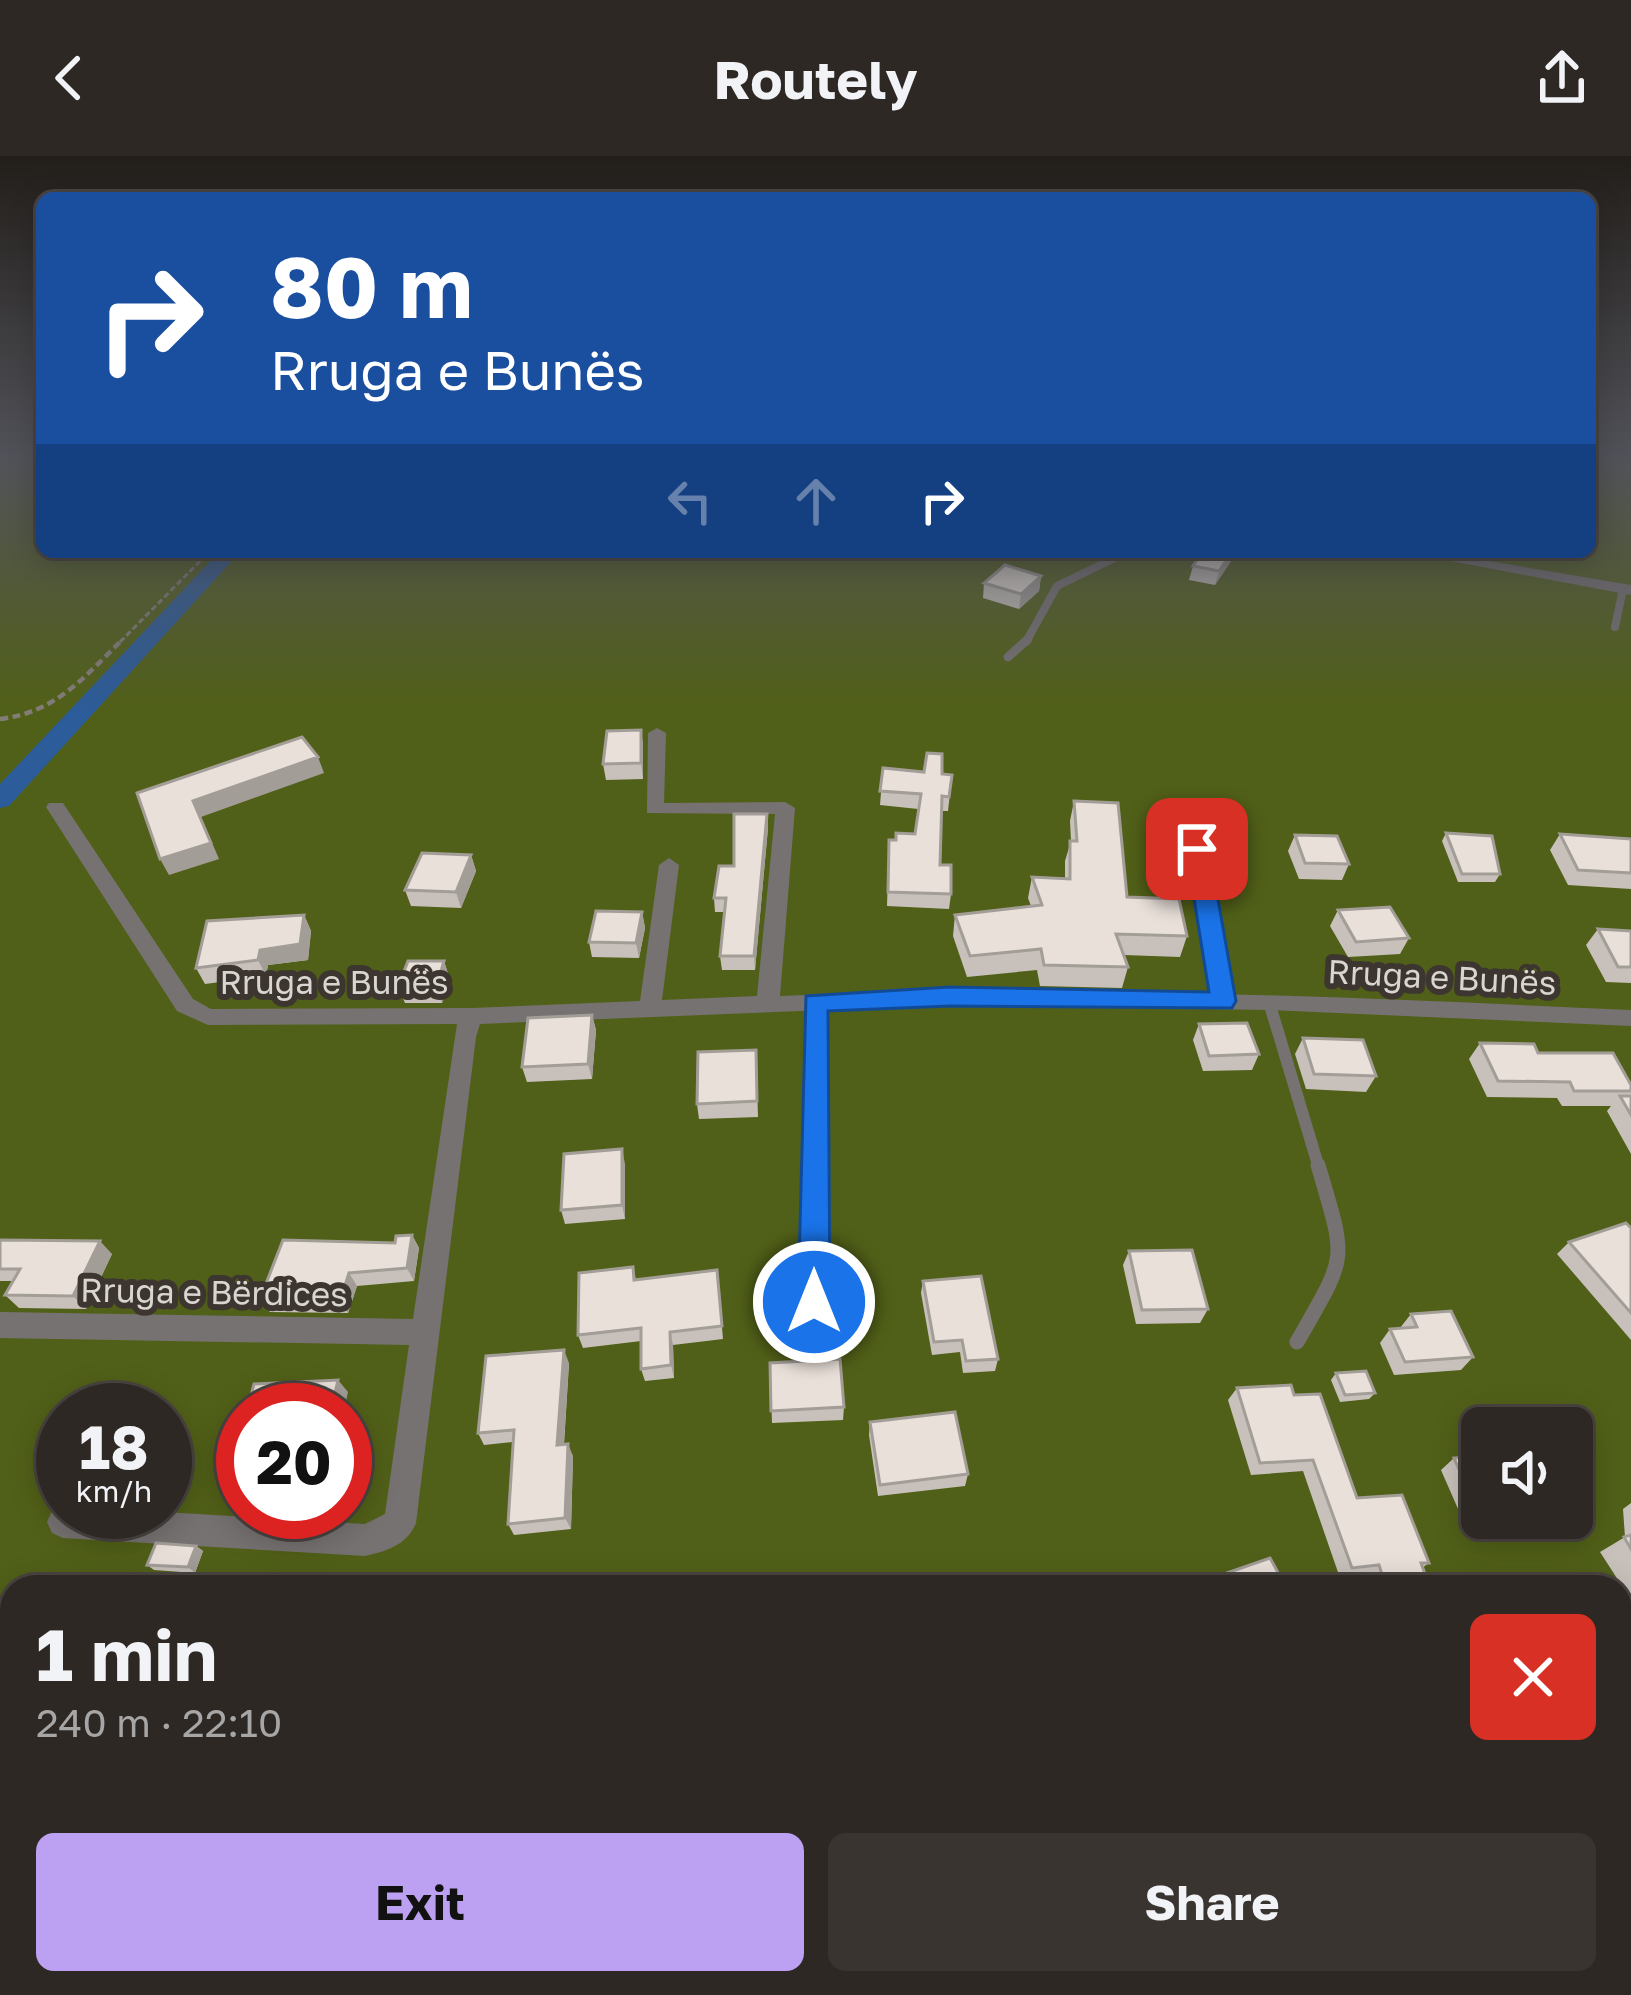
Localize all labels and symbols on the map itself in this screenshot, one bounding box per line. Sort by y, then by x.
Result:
pin [1146,798,1248,900]
street label: Rruga e Bunës [1327,951,1557,1002]
street label: Rruga e Bunës [220,962,448,1001]
position arrow [751,1239,877,1365]
street label: Rruga e Bërdices [80,1270,348,1313]
speed limit sign: 20 [216,1383,372,1539]

